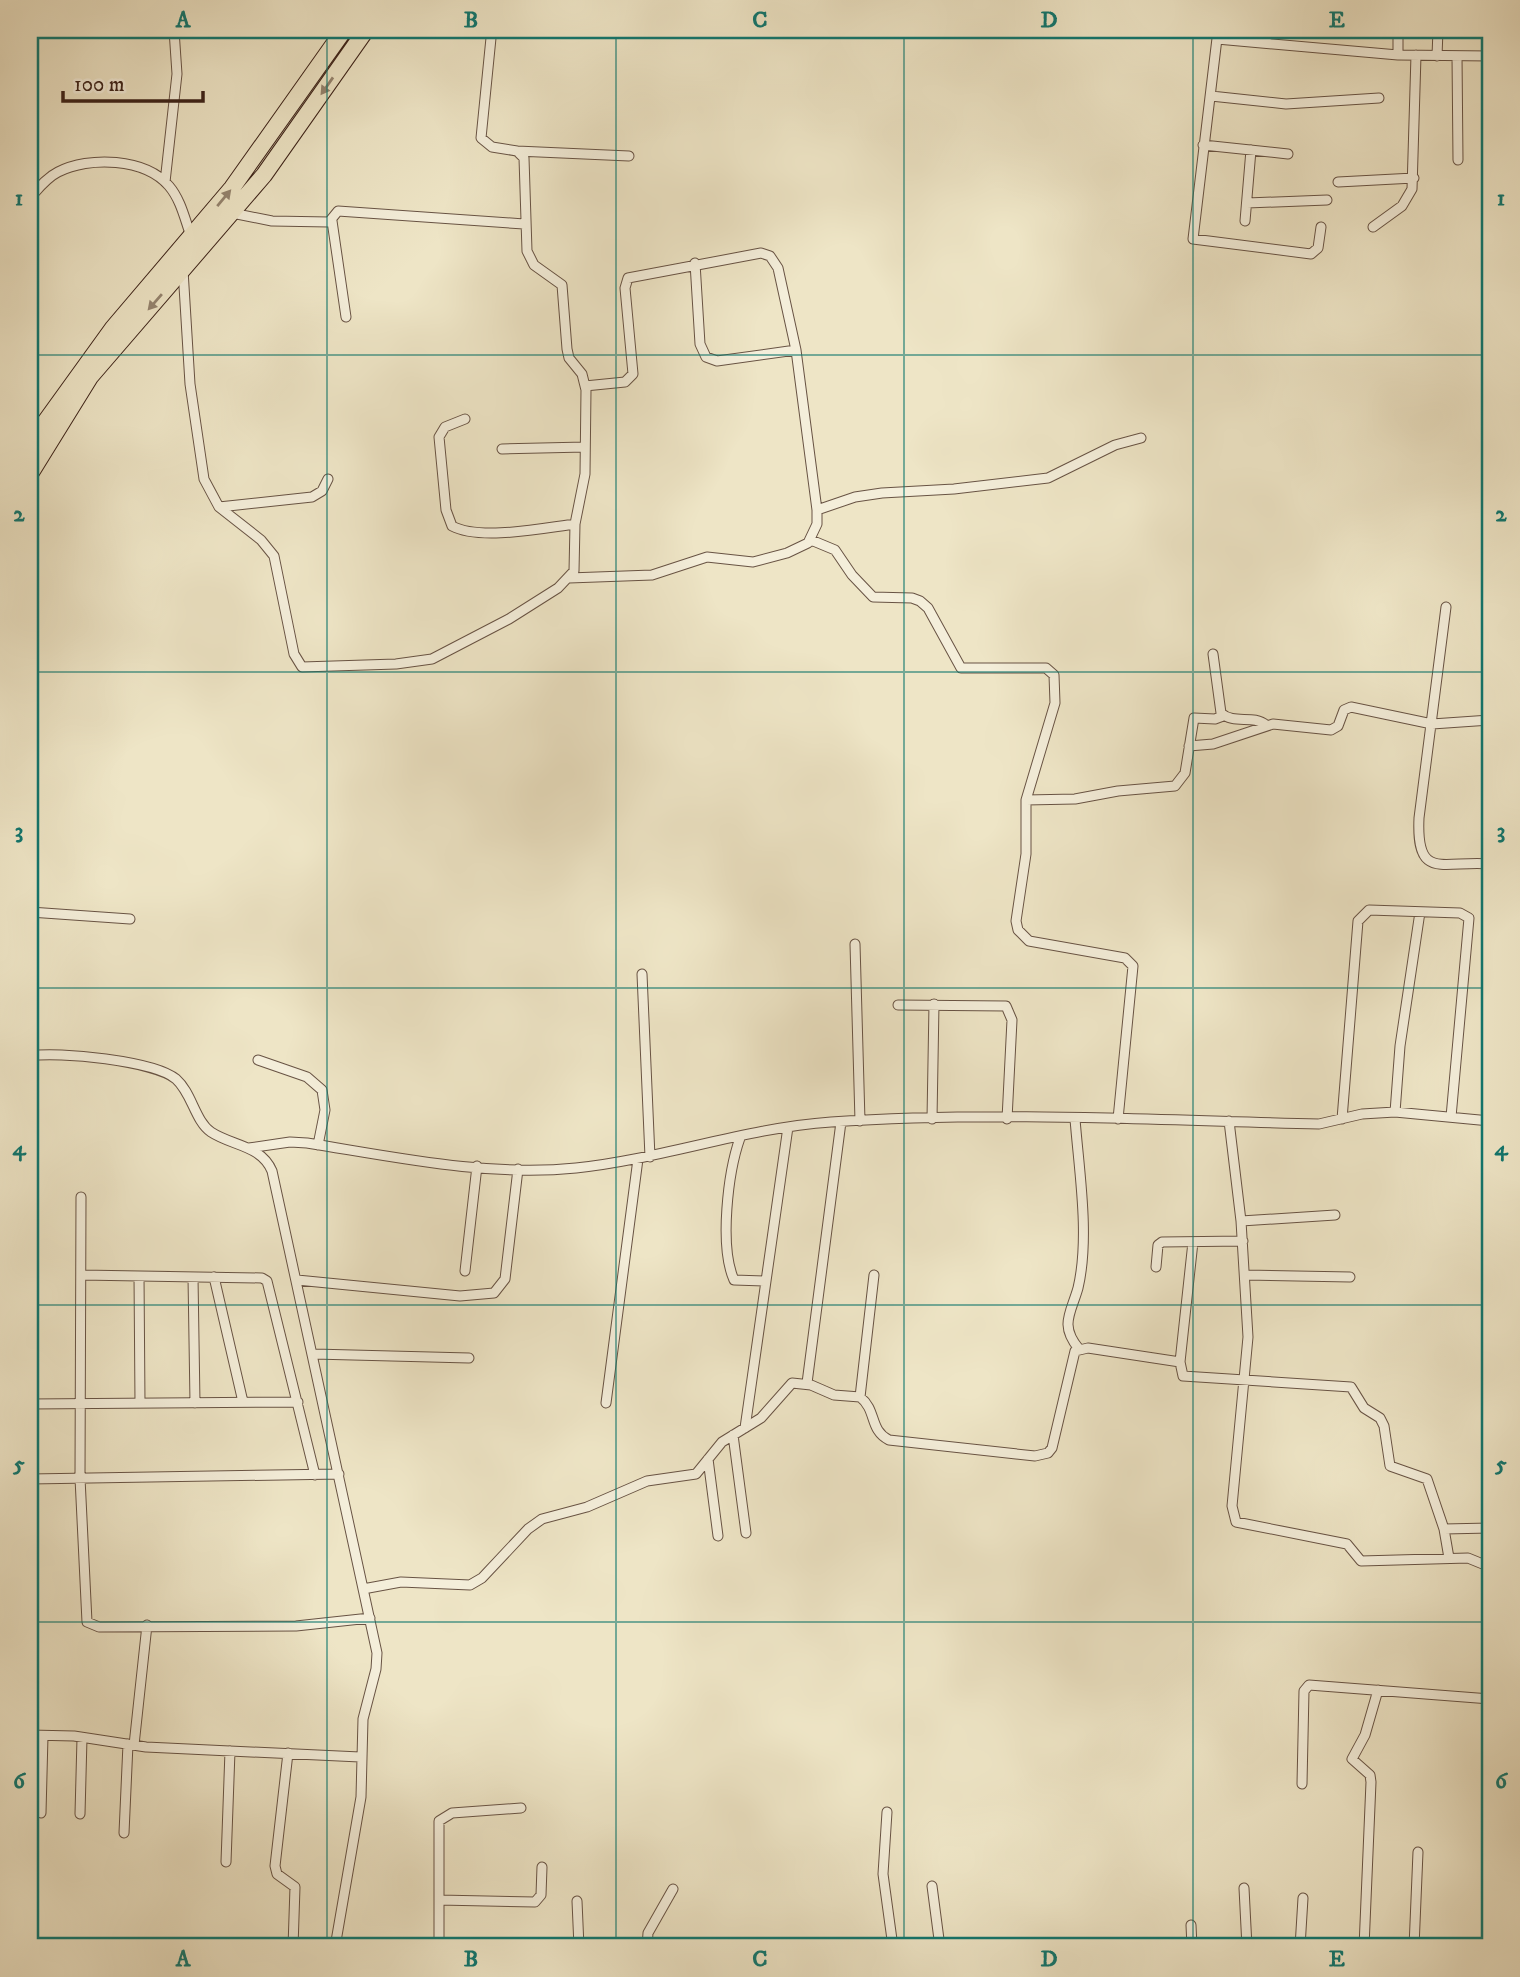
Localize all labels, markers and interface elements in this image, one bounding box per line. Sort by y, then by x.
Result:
text: A [175,6,192,35]
text: B [464,6,478,35]
text: C [752,6,768,35]
text: D [1040,6,1058,35]
text: E [1329,6,1345,35]
scale bar [63,60,203,104]
text: 100 m [74,72,125,98]
one-way arrow [321,76,334,95]
text: 1 [15,184,23,213]
text: 1 [1497,184,1505,213]
one-way arrow [216,189,231,206]
one-way arrow [147,293,163,311]
text: 2 [13,500,25,529]
text: 2 [1495,500,1507,529]
text: 3 [15,817,23,846]
text: 3 [1497,817,1505,846]
text: 4 [12,1134,27,1163]
text: 4 [1494,1134,1509,1163]
text: 5 [12,1450,25,1479]
text: 5 [1494,1450,1507,1479]
text: 6 [13,1767,27,1796]
text: 6 [1495,1767,1509,1796]
text: A [175,1945,192,1974]
text: B [464,1945,478,1974]
text: C [752,1945,768,1974]
text: D [1040,1945,1058,1974]
text: E [1329,1945,1345,1974]

